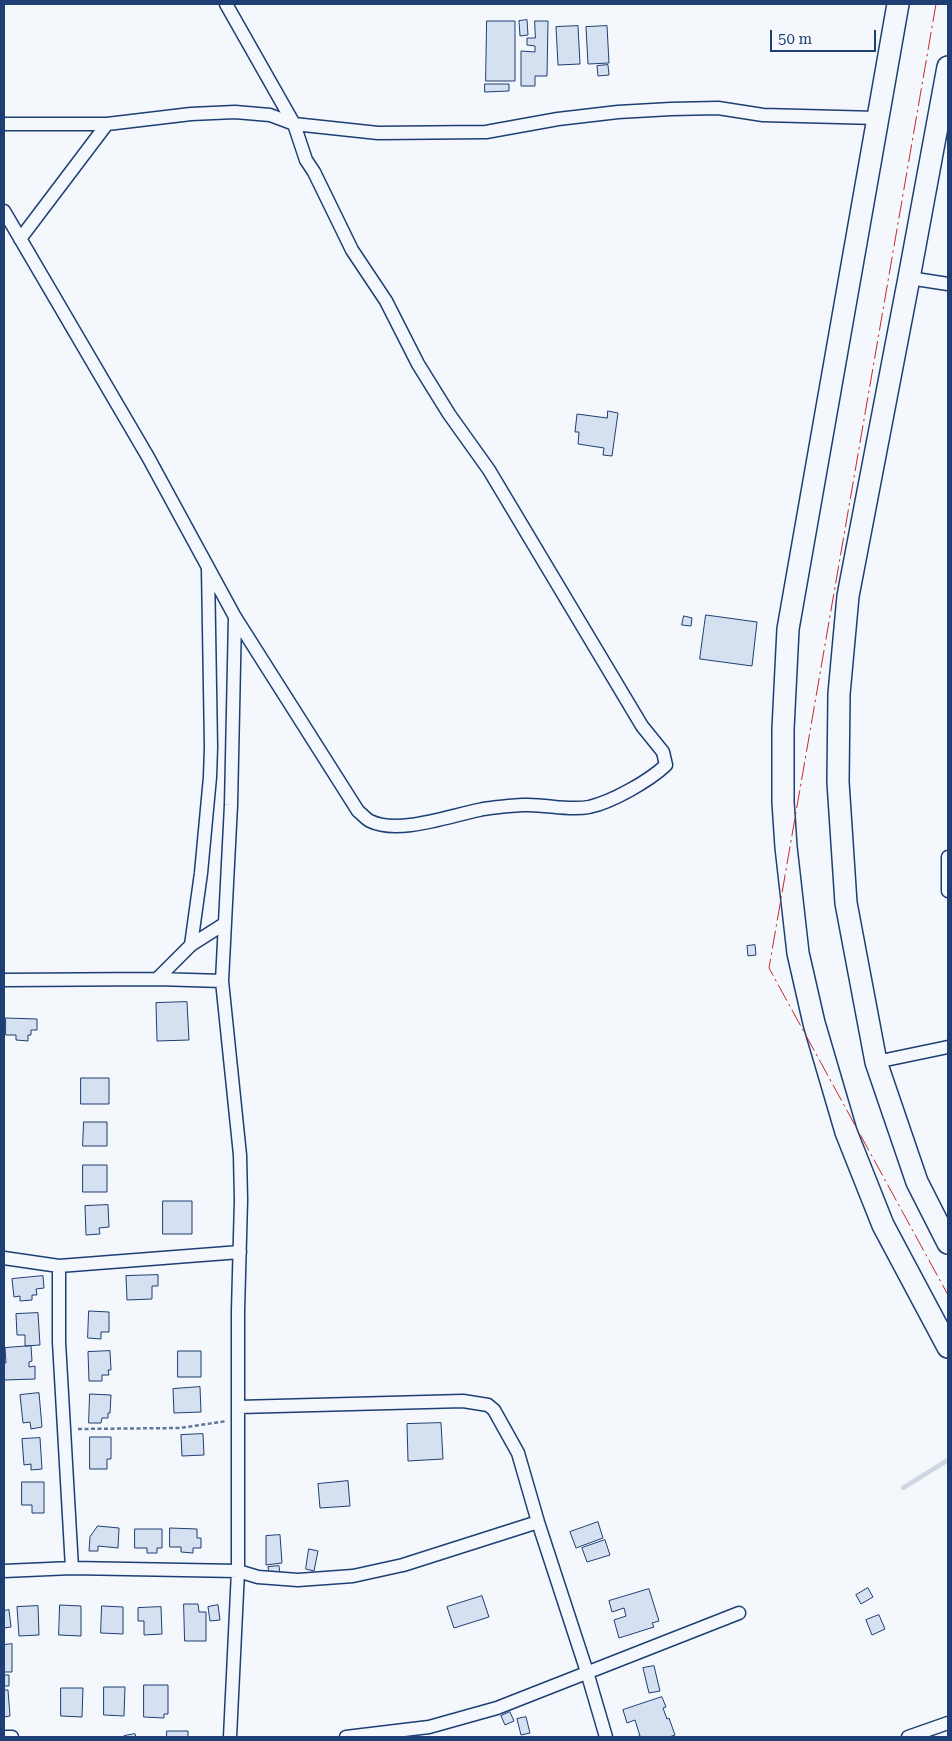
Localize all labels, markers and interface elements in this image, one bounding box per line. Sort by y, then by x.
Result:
scale bar [772,20,878,52]
text: 50 m [778,30,812,48]

